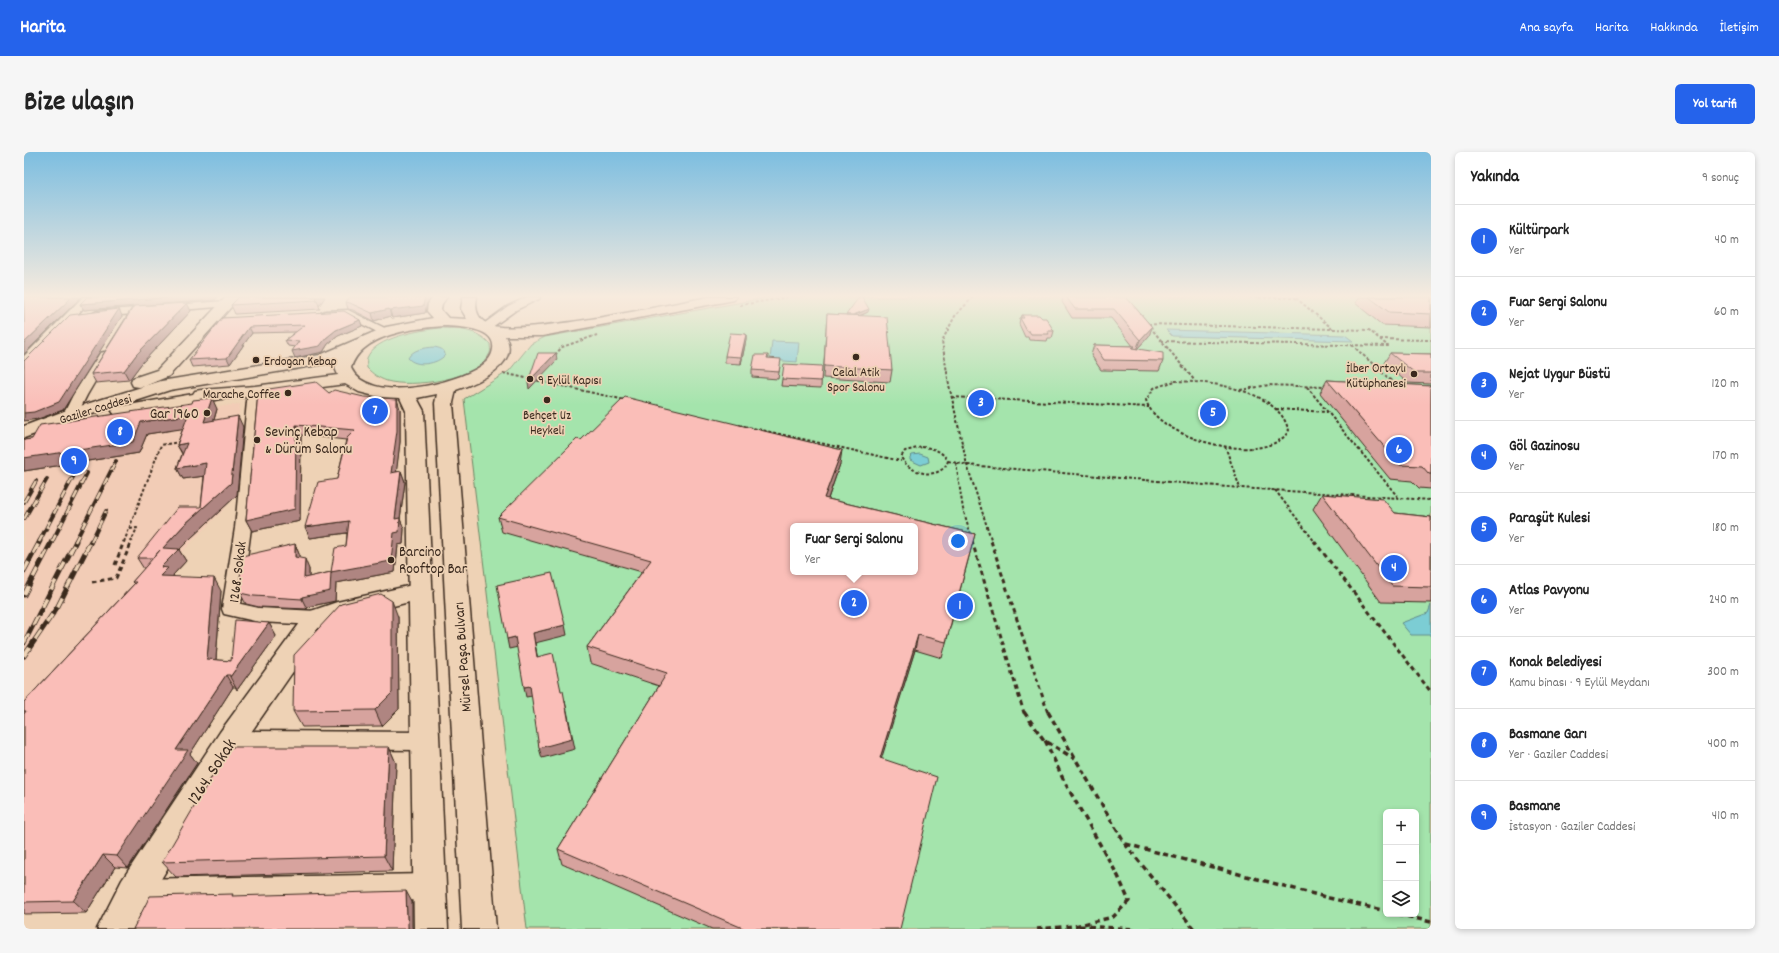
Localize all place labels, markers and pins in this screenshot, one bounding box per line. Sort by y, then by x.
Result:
marker: Celal Atik Spor Salonu [851,352,861,362]
place label: Erdogan Kebap [264,353,337,372]
marker: Erdogan Kebap [251,355,261,365]
place label: İlber Ortaylı Kütüphanesi [1346,360,1407,394]
place label: Celal Atik Spor Salonu [827,364,885,398]
marker: İlber Ortaylı Kütüphanesi [1409,369,1419,379]
place label: 9 Eylül Kapısı [538,372,601,391]
marker: 9 Eylül Kapısı [525,374,535,384]
place label: Marache Coffee [203,386,280,405]
marker: Marache Coffee [283,388,293,398]
pin: 3 [968,388,994,418]
marker: Behçet Uz Heykeli [542,395,552,405]
pin: 7 [362,396,388,426]
pin: 5 [1200,398,1226,428]
place label: Gar 1960 [150,404,199,426]
place label: Behçet Uz Heykeli [523,407,571,441]
marker: Gar 1960 [202,408,212,418]
pin: 8 [107,417,133,447]
place label: Sevinç Kebap & Dürüm Salonu [265,422,352,461]
marker: Sevinç Kebap & Dürüm Salonu [252,435,262,445]
pin: 6 [1386,435,1412,465]
pin: 9 [61,446,87,476]
place label: Barcino Rooftop Bar [399,542,468,581]
pin: 4 [1381,553,1407,583]
marker: Barcino Rooftop Bar [386,555,396,565]
pin: 2 [841,588,867,618]
pin: 1 [947,591,973,621]

